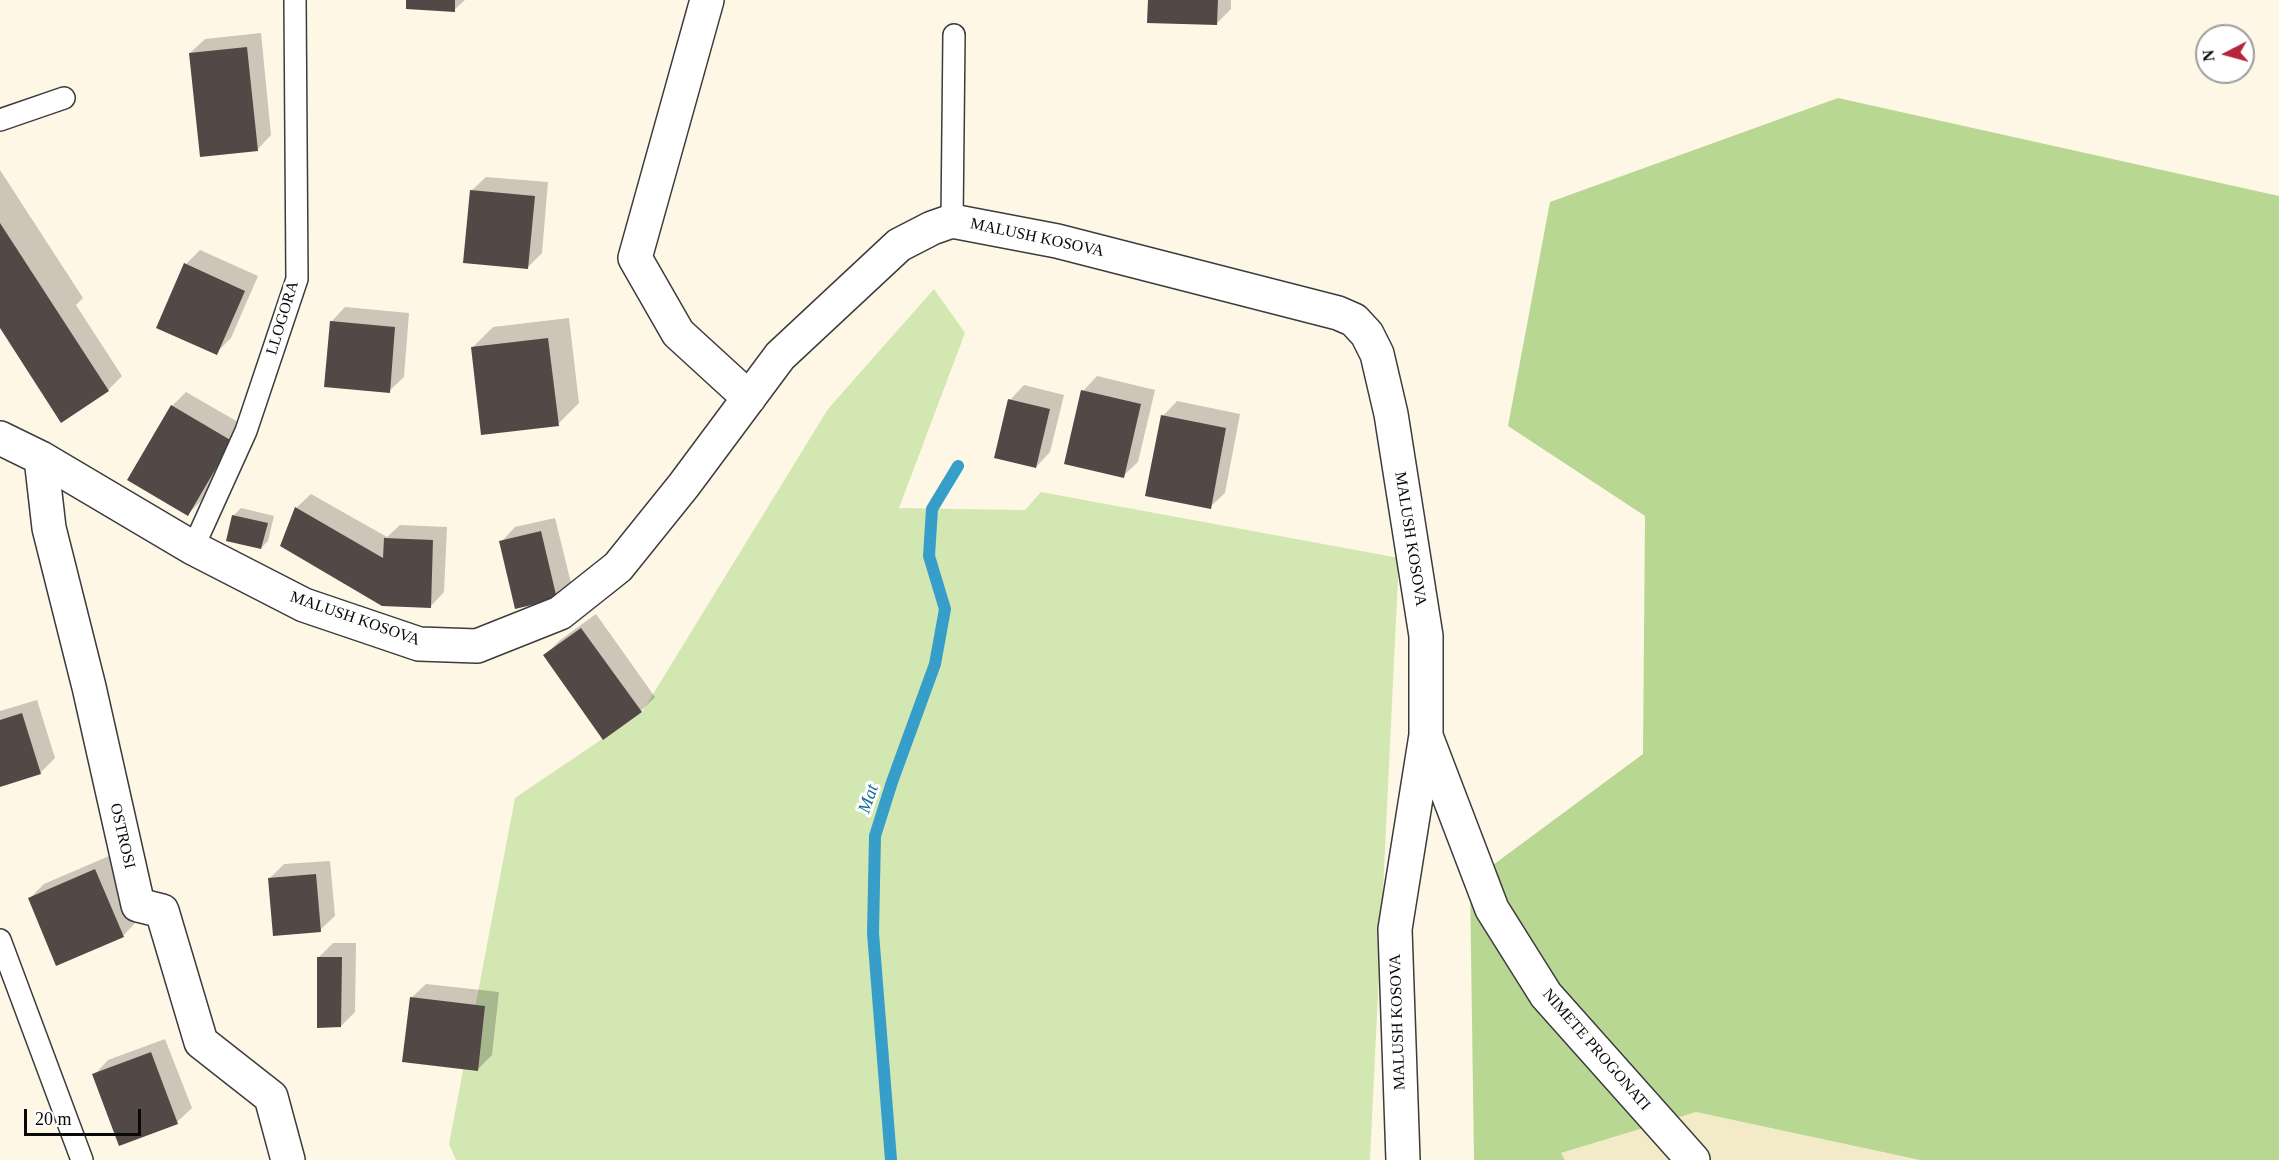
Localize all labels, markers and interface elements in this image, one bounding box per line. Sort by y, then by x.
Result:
north arrow [2195,24,2255,84]
text: N [2200,49,2218,62]
street label: MALUSH KOSOVA [968,214,1106,262]
street label: LLOGORA [263,279,303,357]
street label: MALUSH KOSOVA [1390,470,1430,608]
street label: MALUSH KOSOVA [287,588,423,650]
water label: Mat [854,782,884,816]
street label: OSTROSI [105,801,139,871]
street label: MALUSH KOSOVA [1386,954,1410,1090]
street label: NIMETE PROGONATI [1538,985,1654,1115]
scale bar [27,1097,144,1135]
text: 20 m [35,1109,72,1129]

